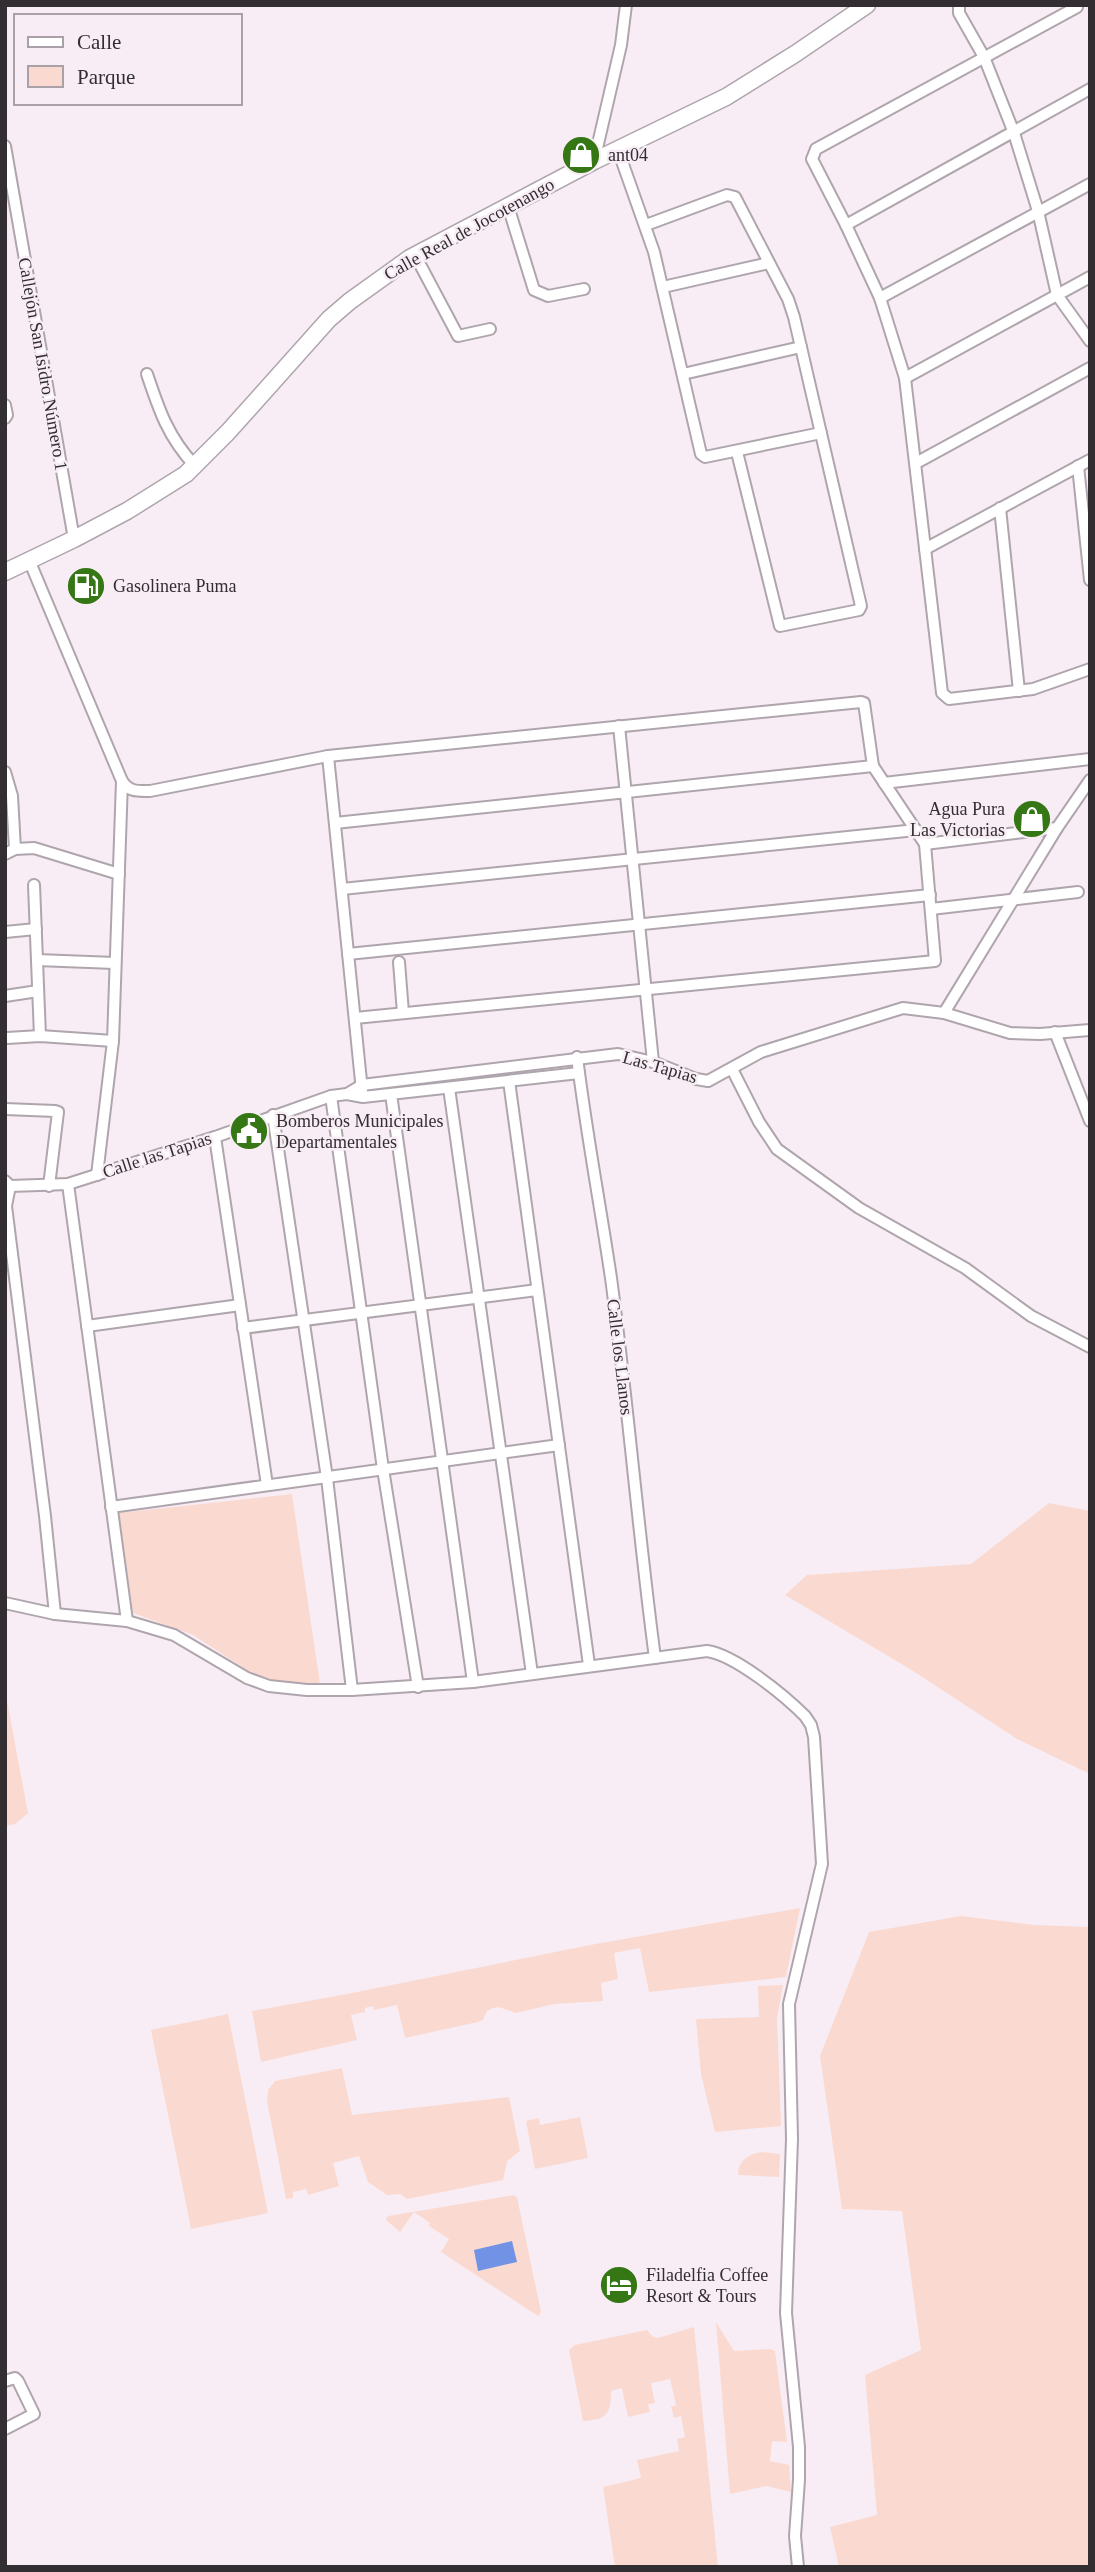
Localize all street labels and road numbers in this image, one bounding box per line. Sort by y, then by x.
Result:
street label: Calle Real de Jocotenango [380,174,558,284]
street label: Callejón San Isidro Número 1 [14,256,72,472]
street label: Las Tapias [620,1047,700,1087]
street label: Calle las Tapias [100,1128,214,1182]
street label: Calle los Llanos [603,1298,637,1416]

